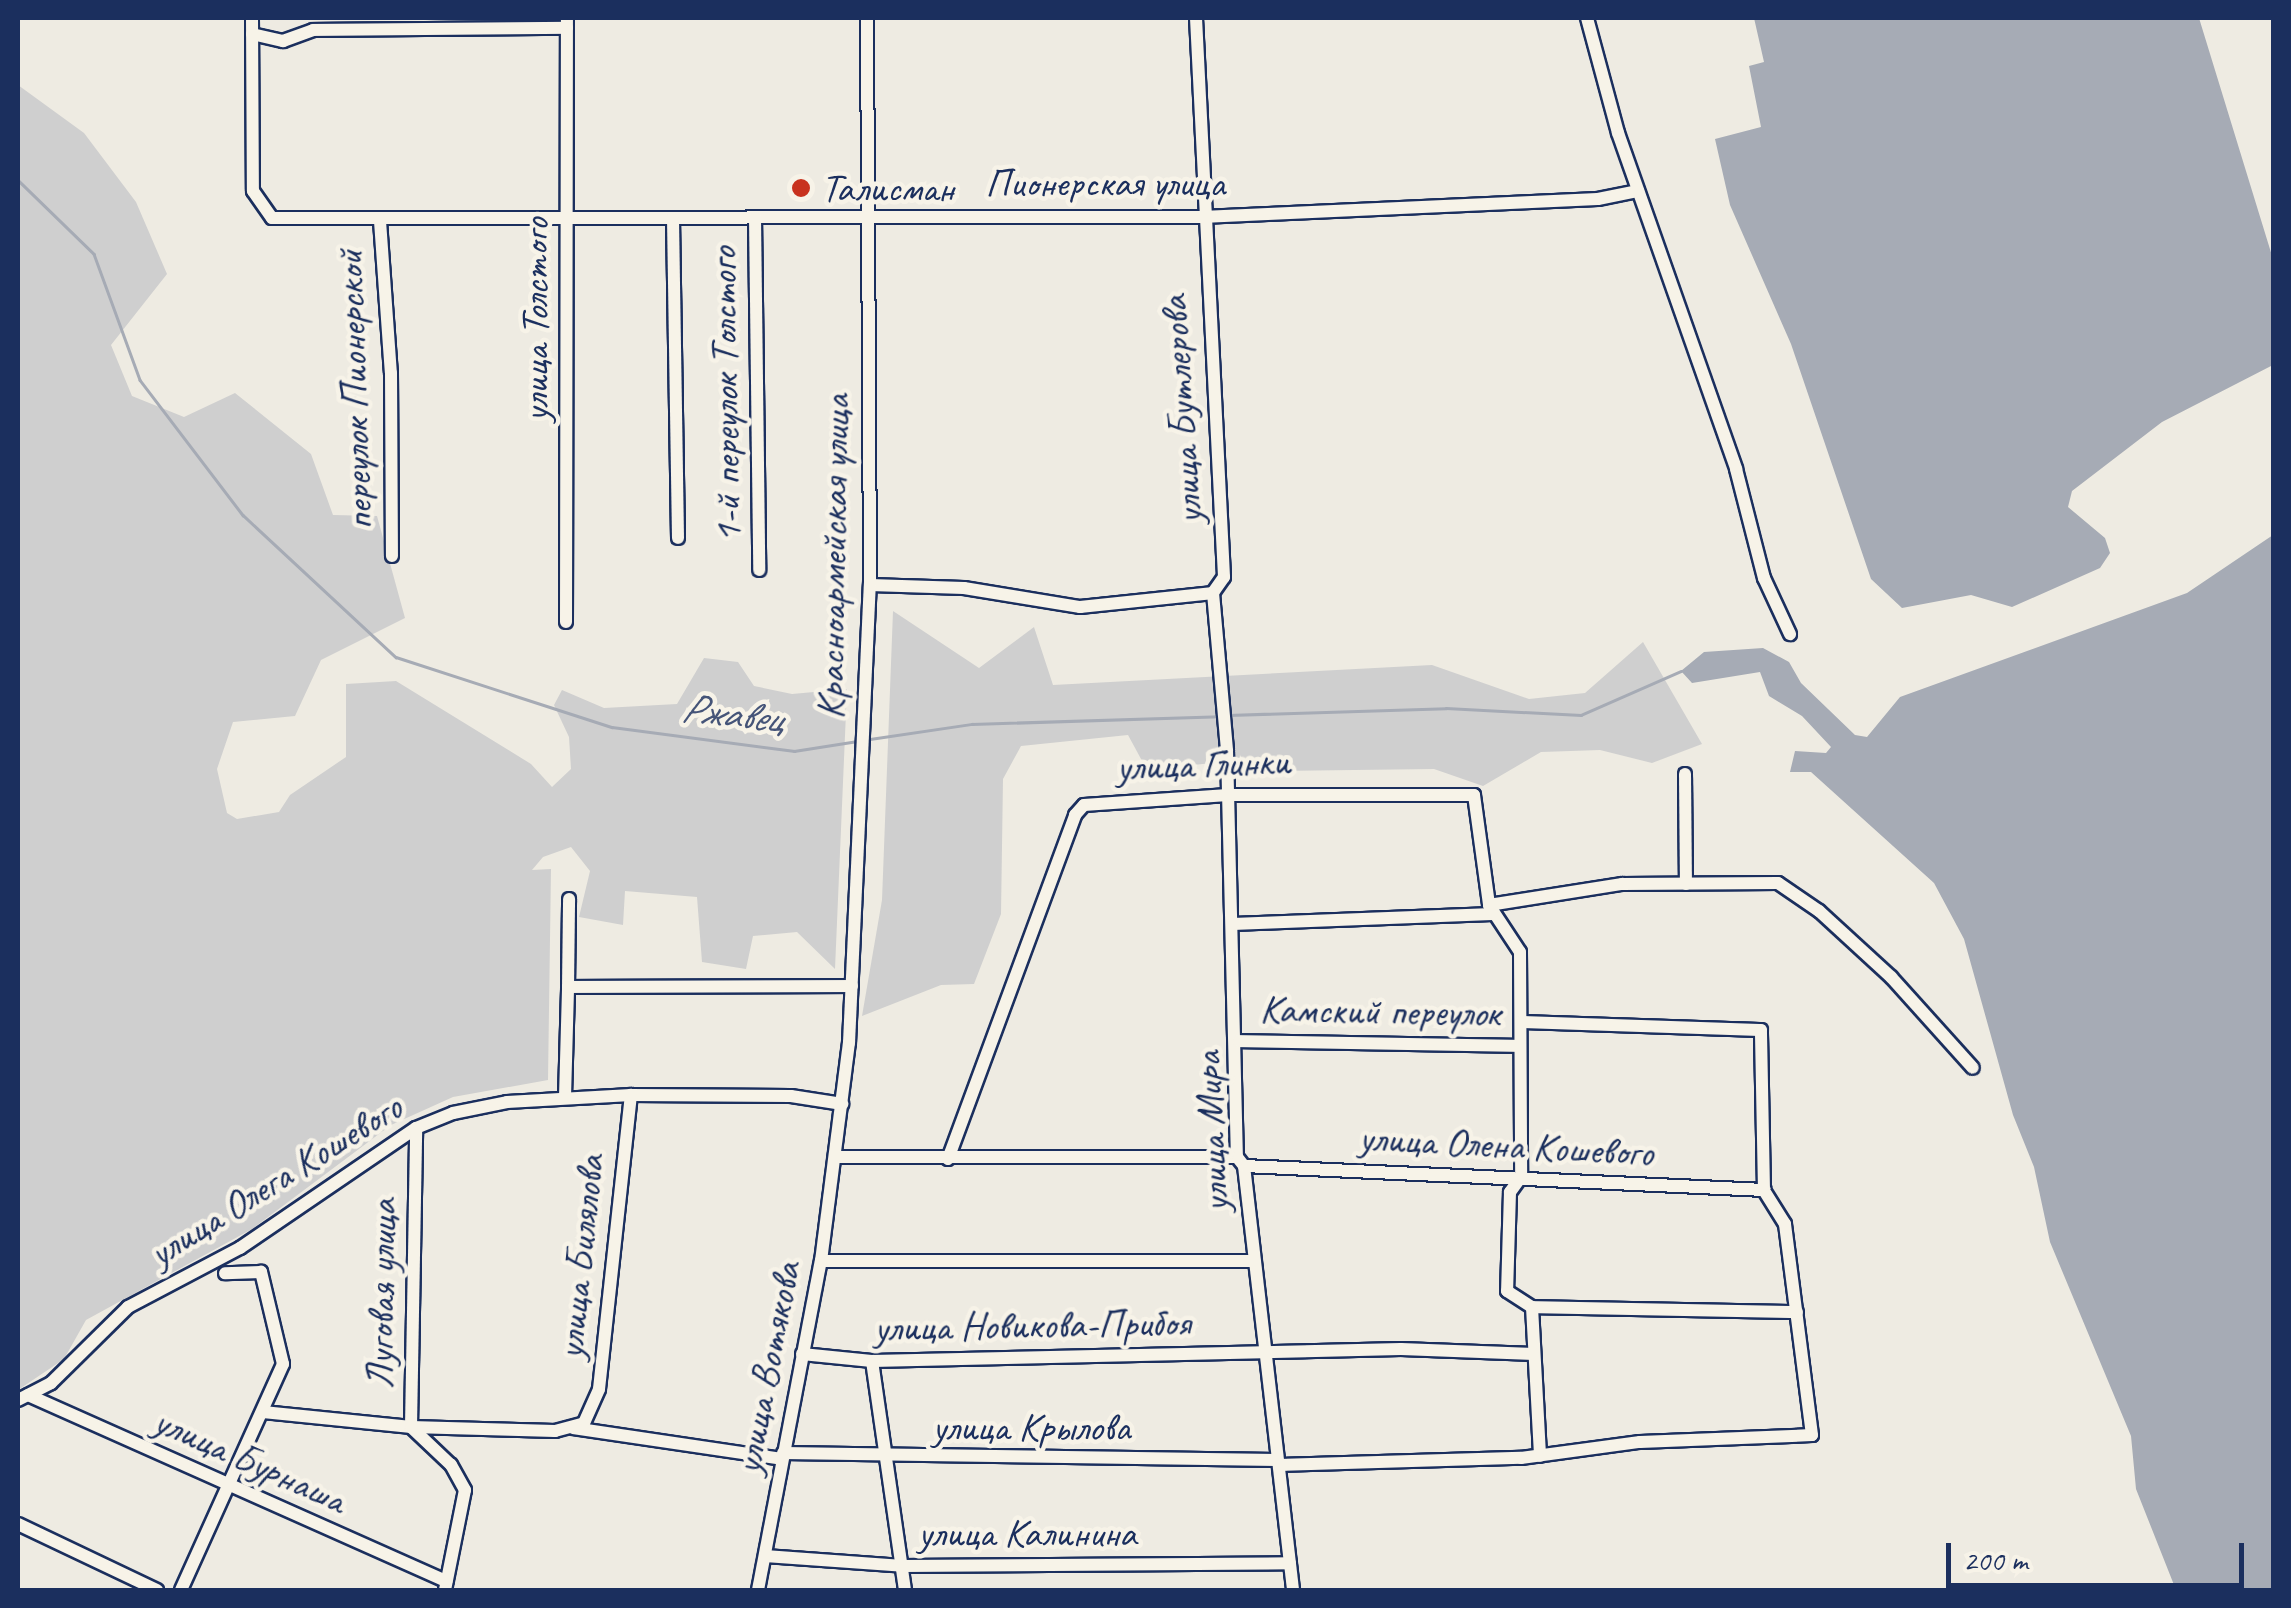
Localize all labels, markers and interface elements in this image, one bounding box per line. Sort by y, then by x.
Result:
street label: Пионерская улица [983,159,1227,207]
place label: Талисман [821,164,954,212]
marker: Талисман [790,177,812,199]
street label: улица Толстого [511,218,559,422]
street label: 1-й переулок Толстого [698,247,752,543]
street label: переулок Пионерской [325,250,383,530]
street label: улица Бутлерова [1149,296,1213,524]
street label: Красноармейская улица [806,393,860,721]
water label: Ржавец [679,683,785,745]
street label: улица Глинки [1115,737,1291,791]
street label: Камский переулок [1259,985,1501,1037]
street label: улица Мира [1183,1050,1239,1214]
street label: улица Олега Кошевого [140,1083,410,1277]
street label: улица Олена Кошевого [1358,1113,1654,1177]
street label: улица Билялова [545,1153,615,1361]
street label: Луговая улица [355,1198,407,1390]
street label: улица Вотякова [723,1259,811,1477]
street label: улица Новикова-Прибоя [873,1298,1191,1352]
street label: улица Бурнаша [147,1396,353,1524]
street label: улица Крылова [933,1403,1129,1451]
street label: улица Калинина [917,1509,1137,1557]
scale bar [1951,1523,2248,1585]
text: 200 m [1963,1541,2028,1579]

